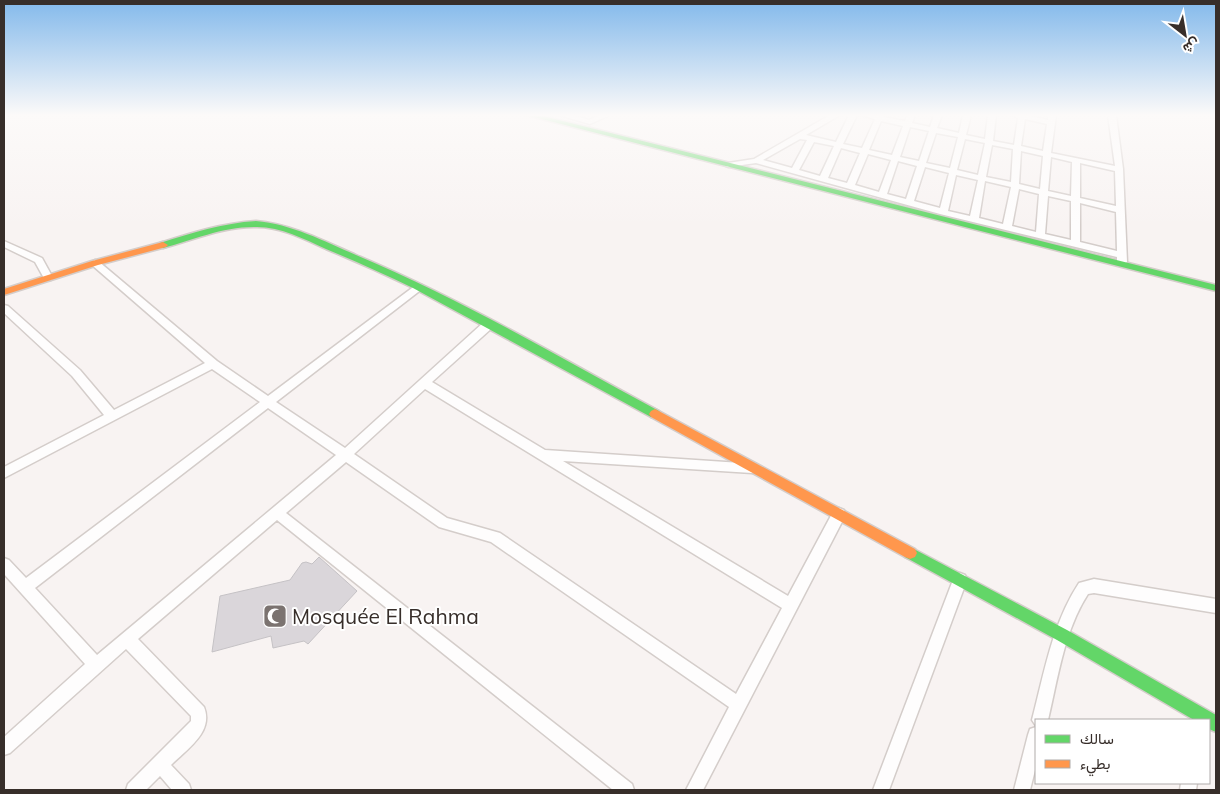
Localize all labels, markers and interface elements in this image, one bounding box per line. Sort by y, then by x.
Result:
north arrow [1160,10,1210,60]
text: ش [1180,34,1204,58]
mosque icon: Mosquée El Rahma [262,603,288,629]
place label: Mosquée El Rahma [292,603,479,629]
legend [1035,719,1210,784]
text: سالك [1080,729,1114,748]
text: بطيء [1080,754,1110,777]

